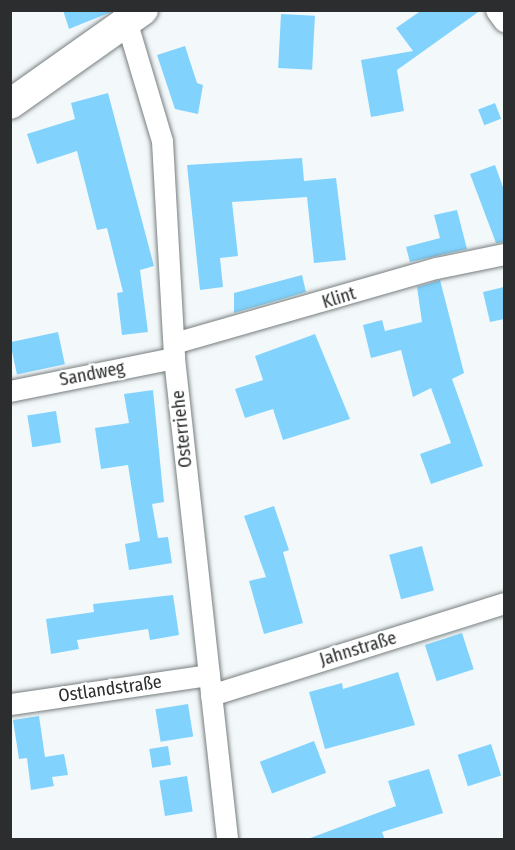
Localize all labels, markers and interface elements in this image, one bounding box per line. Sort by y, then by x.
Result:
street label: Klint [319,283,359,313]
street label: Sandweg [58,357,126,391]
street label: Osterriehe [167,389,197,469]
street label: Jahnstraße [317,627,399,671]
street label: Ostlandstraße [57,671,163,707]

